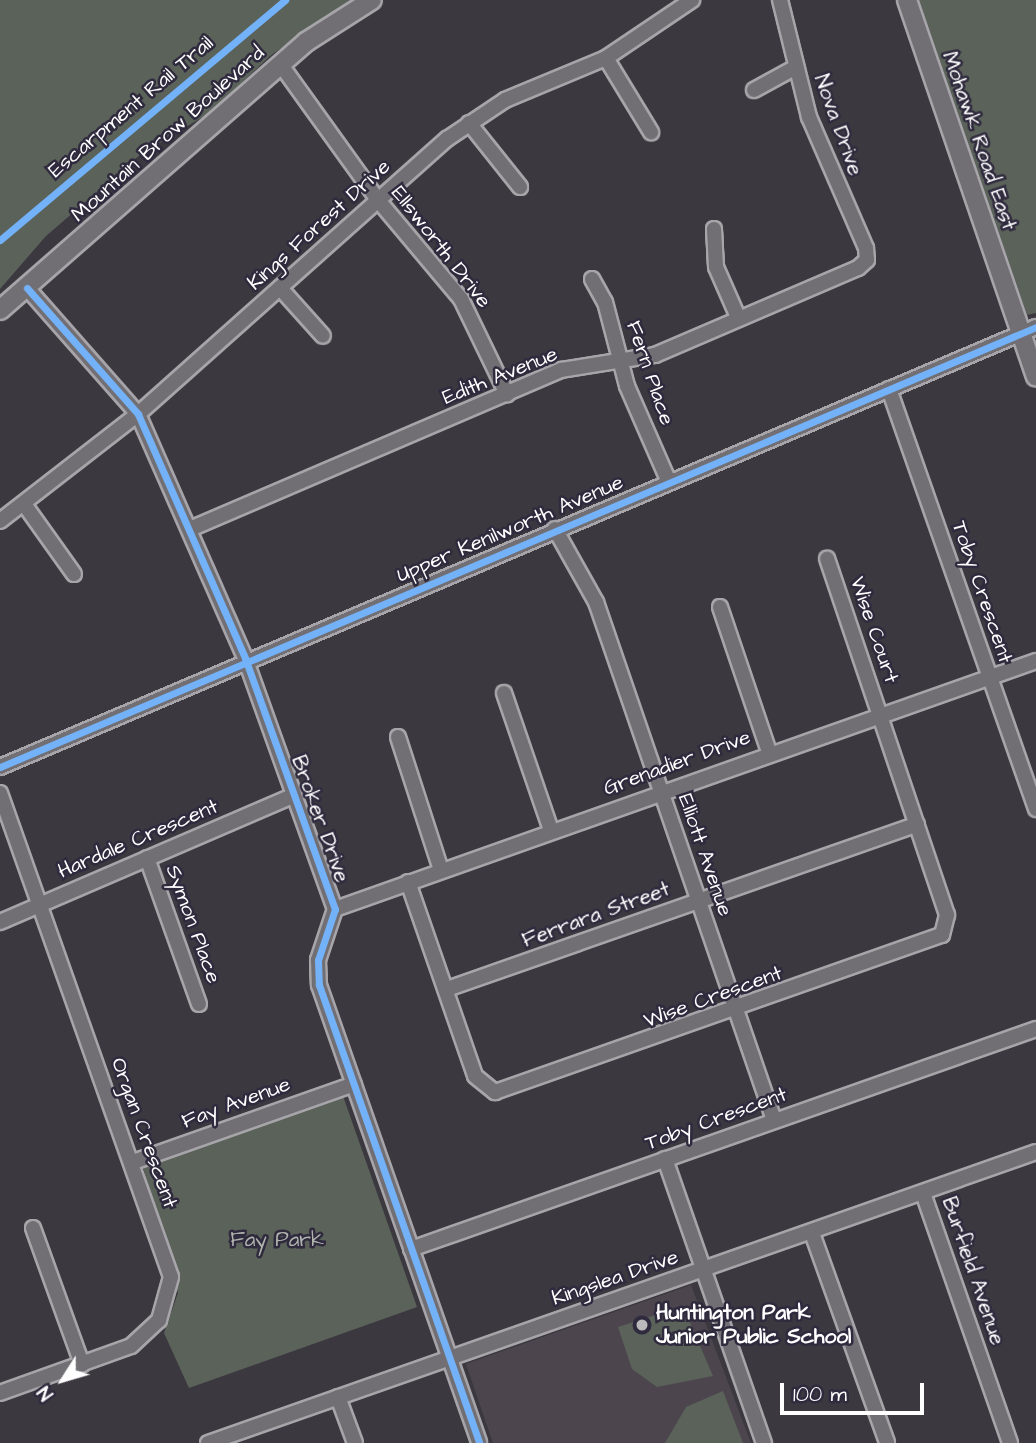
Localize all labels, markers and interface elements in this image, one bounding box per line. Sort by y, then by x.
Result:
street label: Escarpment Rail Trail [43,31,219,183]
street label: Mountain Brow Boulevard [66,41,270,227]
street label: Mohawk Road East [937,48,1021,234]
street label: Nova Drive [808,71,868,179]
street label: Kings Forest Drive [242,154,396,296]
street label: Ellsworth Drive [386,181,496,313]
street label: Fern Place [620,318,680,428]
street label: Edith Avenue [439,341,561,411]
street label: Upper Kenilworth Avenue [393,470,627,588]
street label: Toby Crescent [946,518,1018,666]
street label: Wise Court [844,574,904,686]
street label: Grenadier Drive [600,725,754,801]
street label: Broker Drive [285,752,355,886]
street label: Elliott Avenue [672,791,738,919]
street label: Hardale Crescent [54,794,222,884]
street label: Symon Place [160,861,226,987]
street label: Ferrara Street [519,877,673,953]
street label: Wise Crescent [640,960,786,1034]
street label: Organ Crescent [105,1054,183,1212]
street label: Fay Avenue [178,1072,294,1134]
street label: Toby Crescent [642,1082,790,1156]
street label: Burfield Avenue [936,1194,1010,1348]
park label: Fay Park [230,1227,324,1253]
street label: Kingslea Drive [548,1245,682,1311]
place label: Huntington Park Junior Public School [656,1300,851,1350]
marker: Huntington Park Junior Public School [634,1317,650,1333]
north arrow [28,1345,98,1415]
scale bar [784,1370,928,1414]
text: N [31,1380,60,1406]
text: 100 m [793,1380,847,1409]

